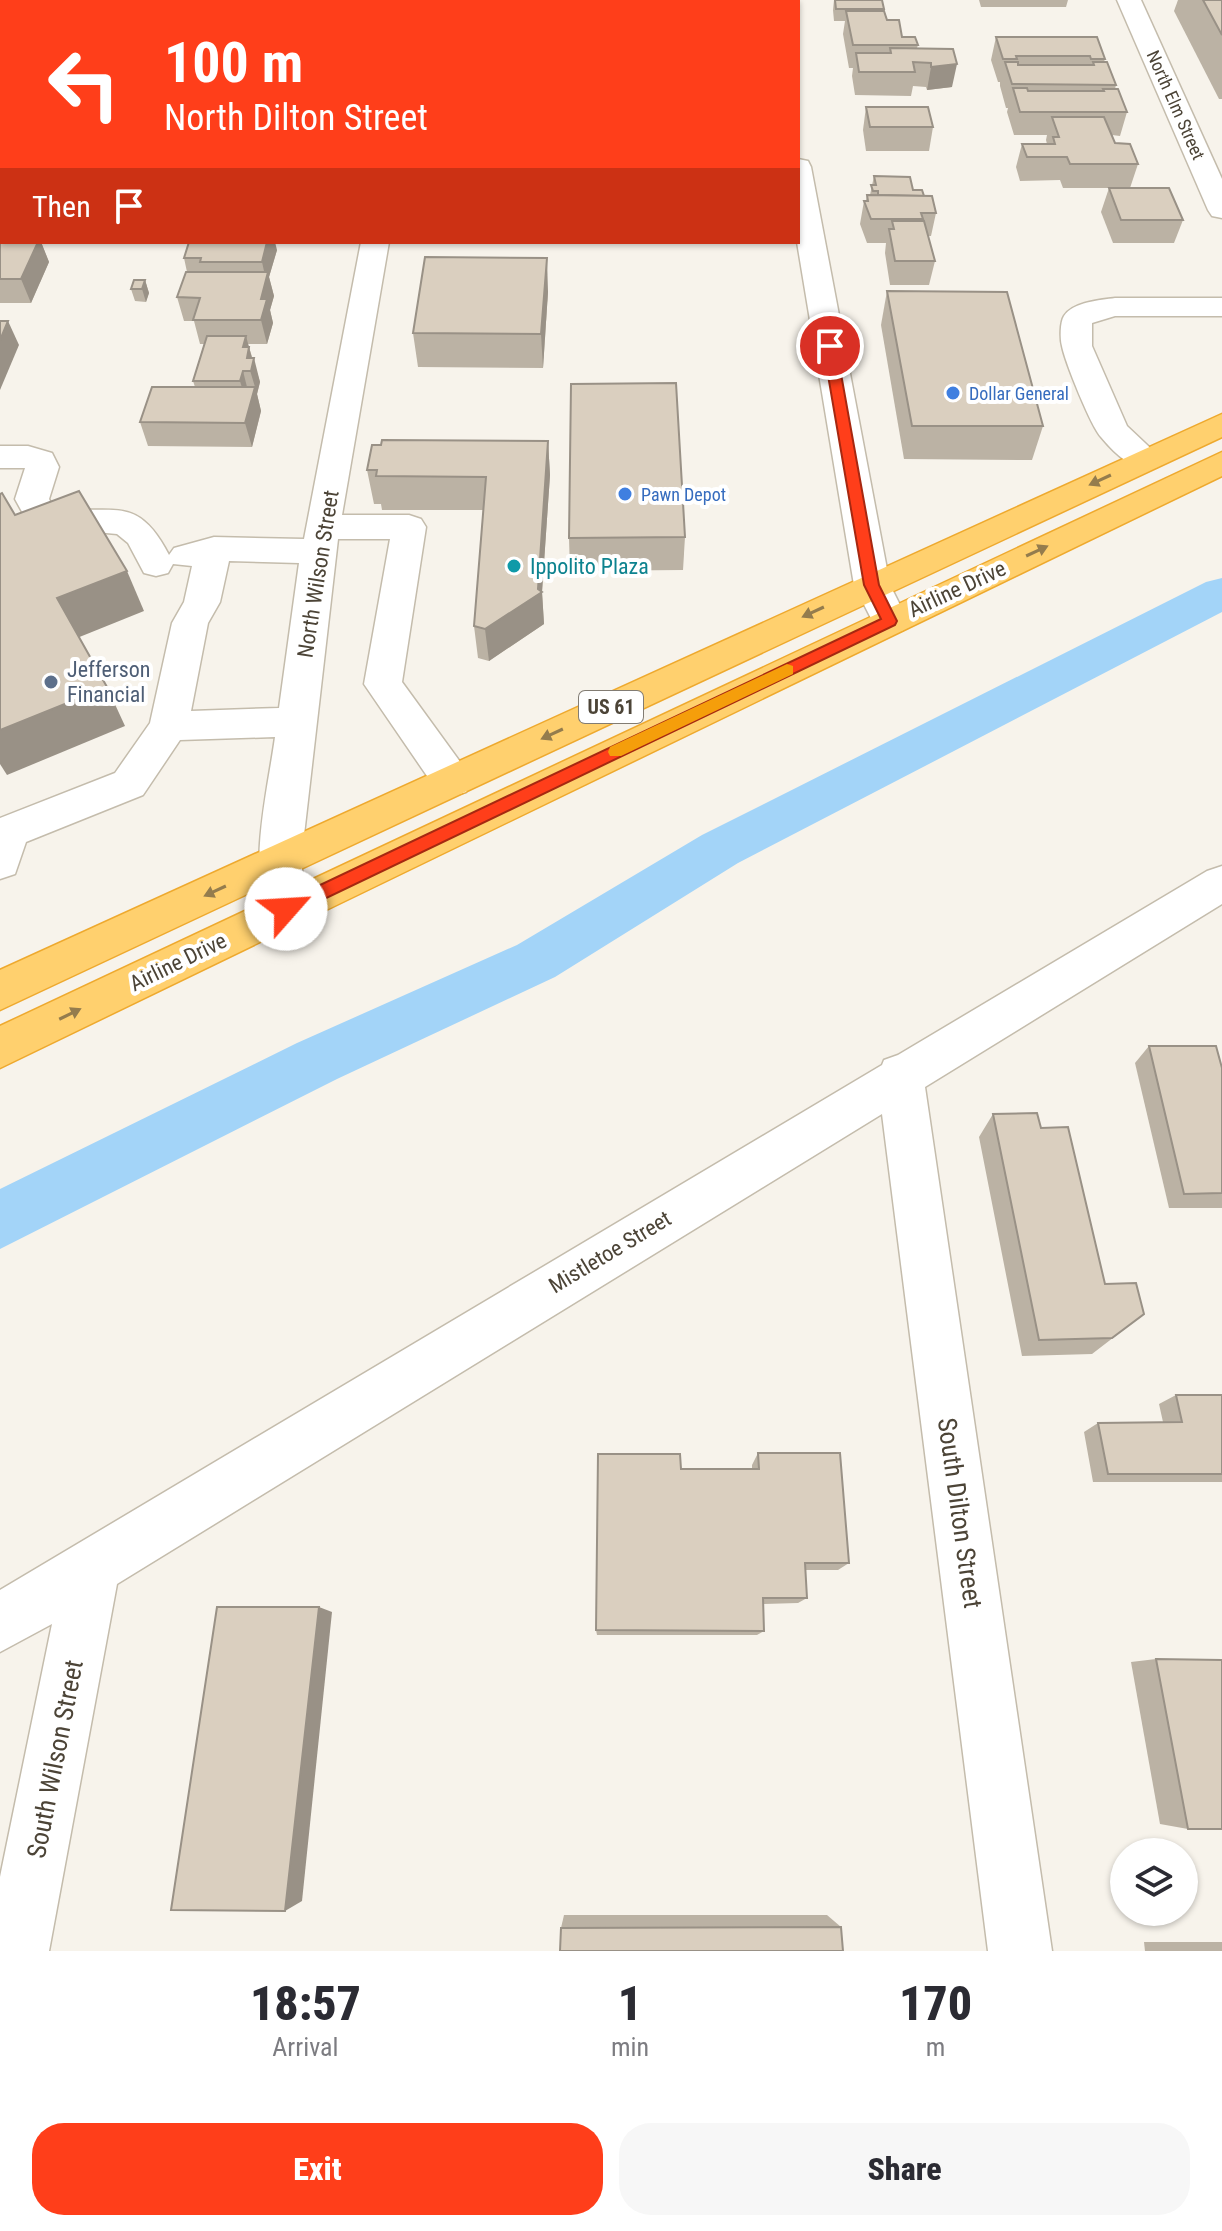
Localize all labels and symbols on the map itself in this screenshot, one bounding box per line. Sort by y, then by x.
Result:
street label: North Elm Street [1143,47,1209,163]
pin [796,312,864,380]
place label: Dollar General [969,383,1069,404]
marker: Dollar General [944,384,962,402]
one-way arrow [1088,473,1112,486]
place label: Pawn Depot [641,484,726,505]
marker: Pawn Depot [616,485,634,503]
street label: North Wilson Street [292,488,344,660]
one-way arrow [1025,544,1049,558]
place label: Ippolito Plaza [530,554,649,579]
street label: Airline Drive [904,556,1010,622]
marker: Ippolito Plaza [505,557,523,575]
one-way arrow [802,605,825,619]
place label: Jefferson Financial [67,657,150,707]
marker: Jefferson Financial [42,673,60,691]
road number: US 61 [579,691,643,723]
one-way arrow [541,727,564,741]
position arrow [244,867,328,951]
one-way arrow [203,884,227,898]
street label: Airline Drive [126,928,230,996]
one-way arrow [59,1007,82,1021]
street label: Mistletoe Street [544,1206,676,1298]
street label: South Dilton Street [932,1416,988,1610]
street label: South Wilson Street [21,1657,89,1861]

